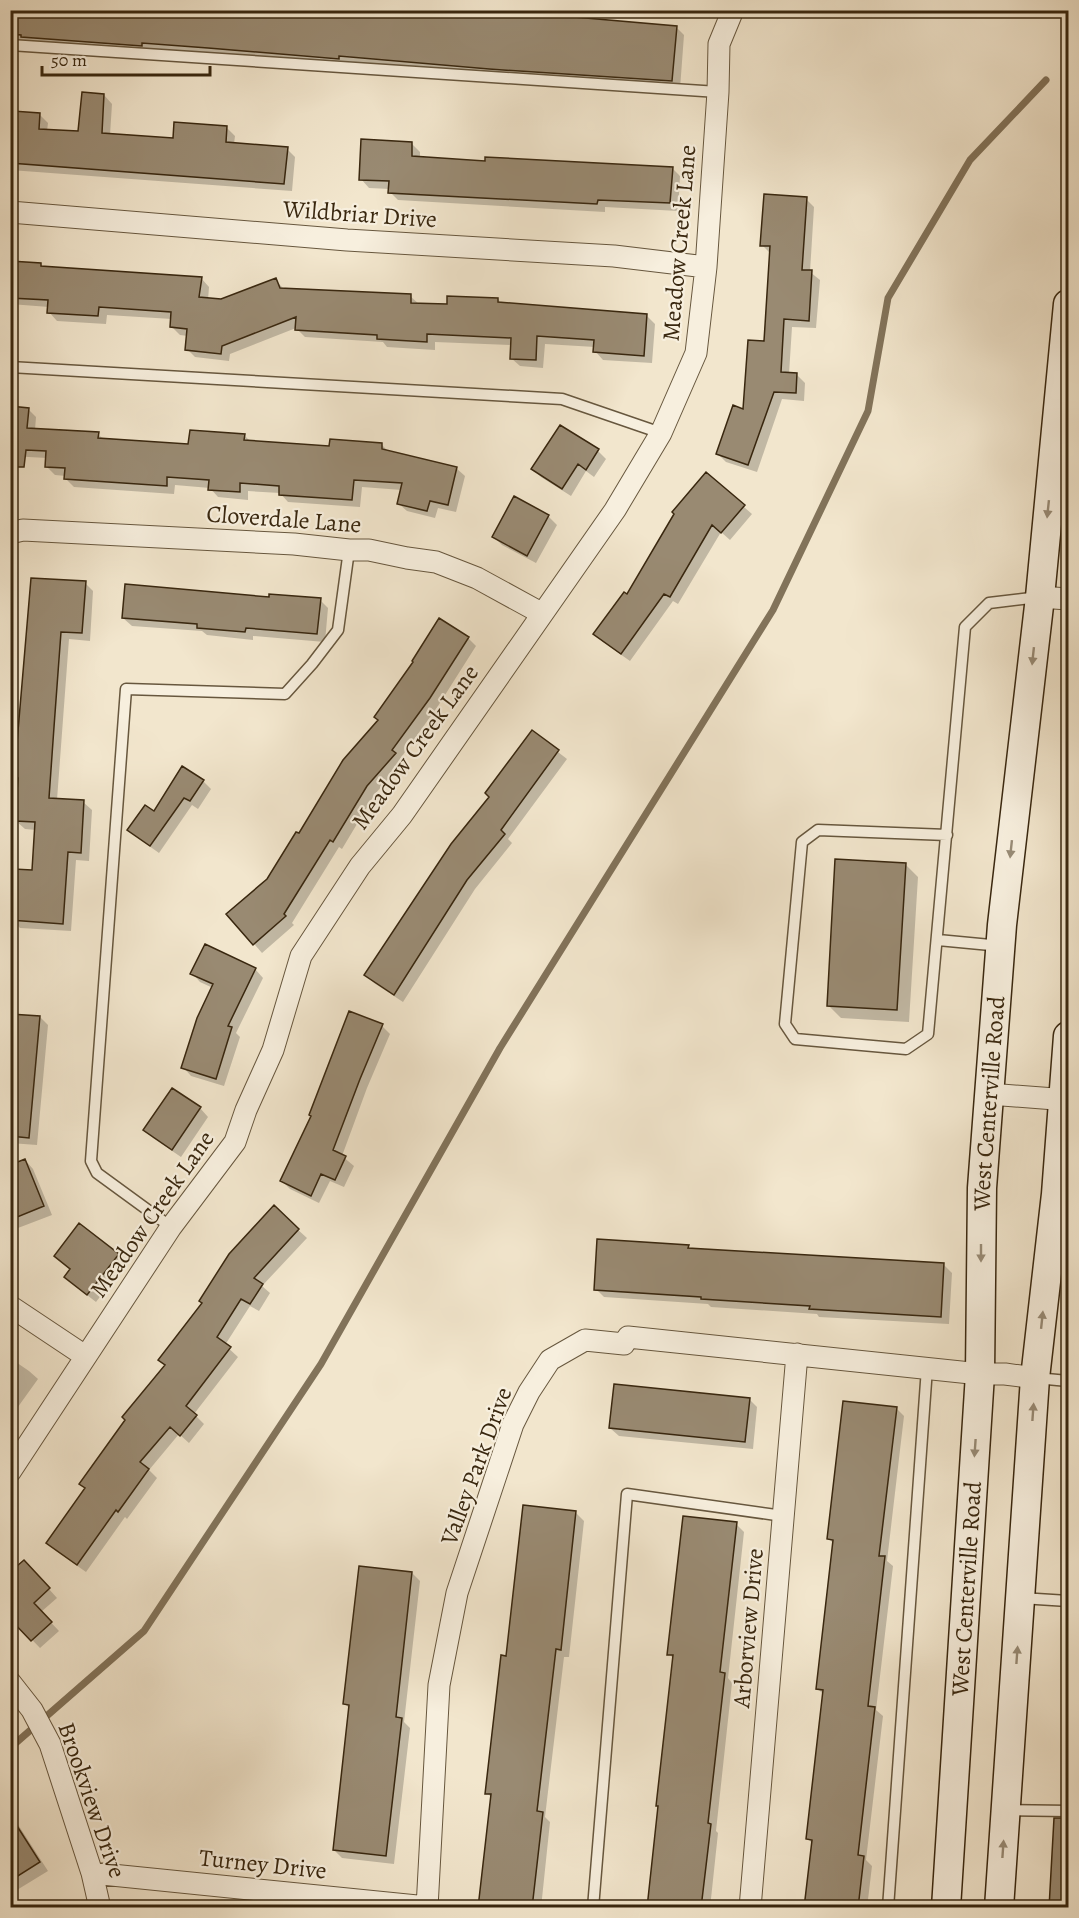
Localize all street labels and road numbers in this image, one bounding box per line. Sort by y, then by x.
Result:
street label: Meadow Creek Lane [654,144,704,342]
street label: Wildbriar Drive [281,193,438,235]
street label: Cloverdale Lane [206,498,362,540]
street label: Meadow Creek Lane [344,658,486,836]
street label: West Centerville Road [966,995,1013,1212]
street label: Meadow Creek Lane [82,1124,222,1304]
street label: Valley Park Drive [432,1383,519,1550]
street label: West Centerville Road [943,1480,989,1698]
street label: Arborview Drive [725,1547,771,1710]
street label: Brookview Drive [50,1718,134,1882]
street label: Turney Drive [198,1841,328,1887]

